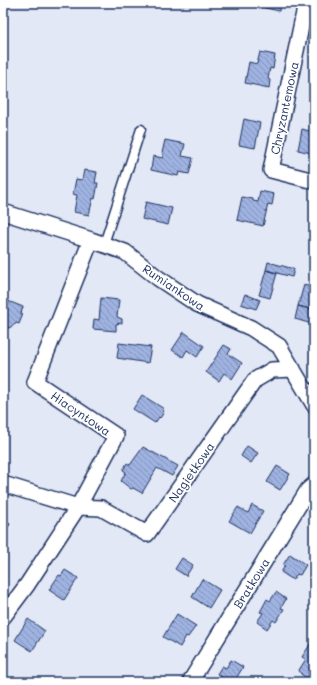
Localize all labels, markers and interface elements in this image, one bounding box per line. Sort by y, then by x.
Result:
street label: Chryzantemowa [266,60,302,156]
street label: Rumiankowa [140,260,208,314]
street label: Hiacyntowa [48,387,114,439]
street label: Nagietkowa [164,439,218,505]
street label: Bratkowa [229,555,273,611]

